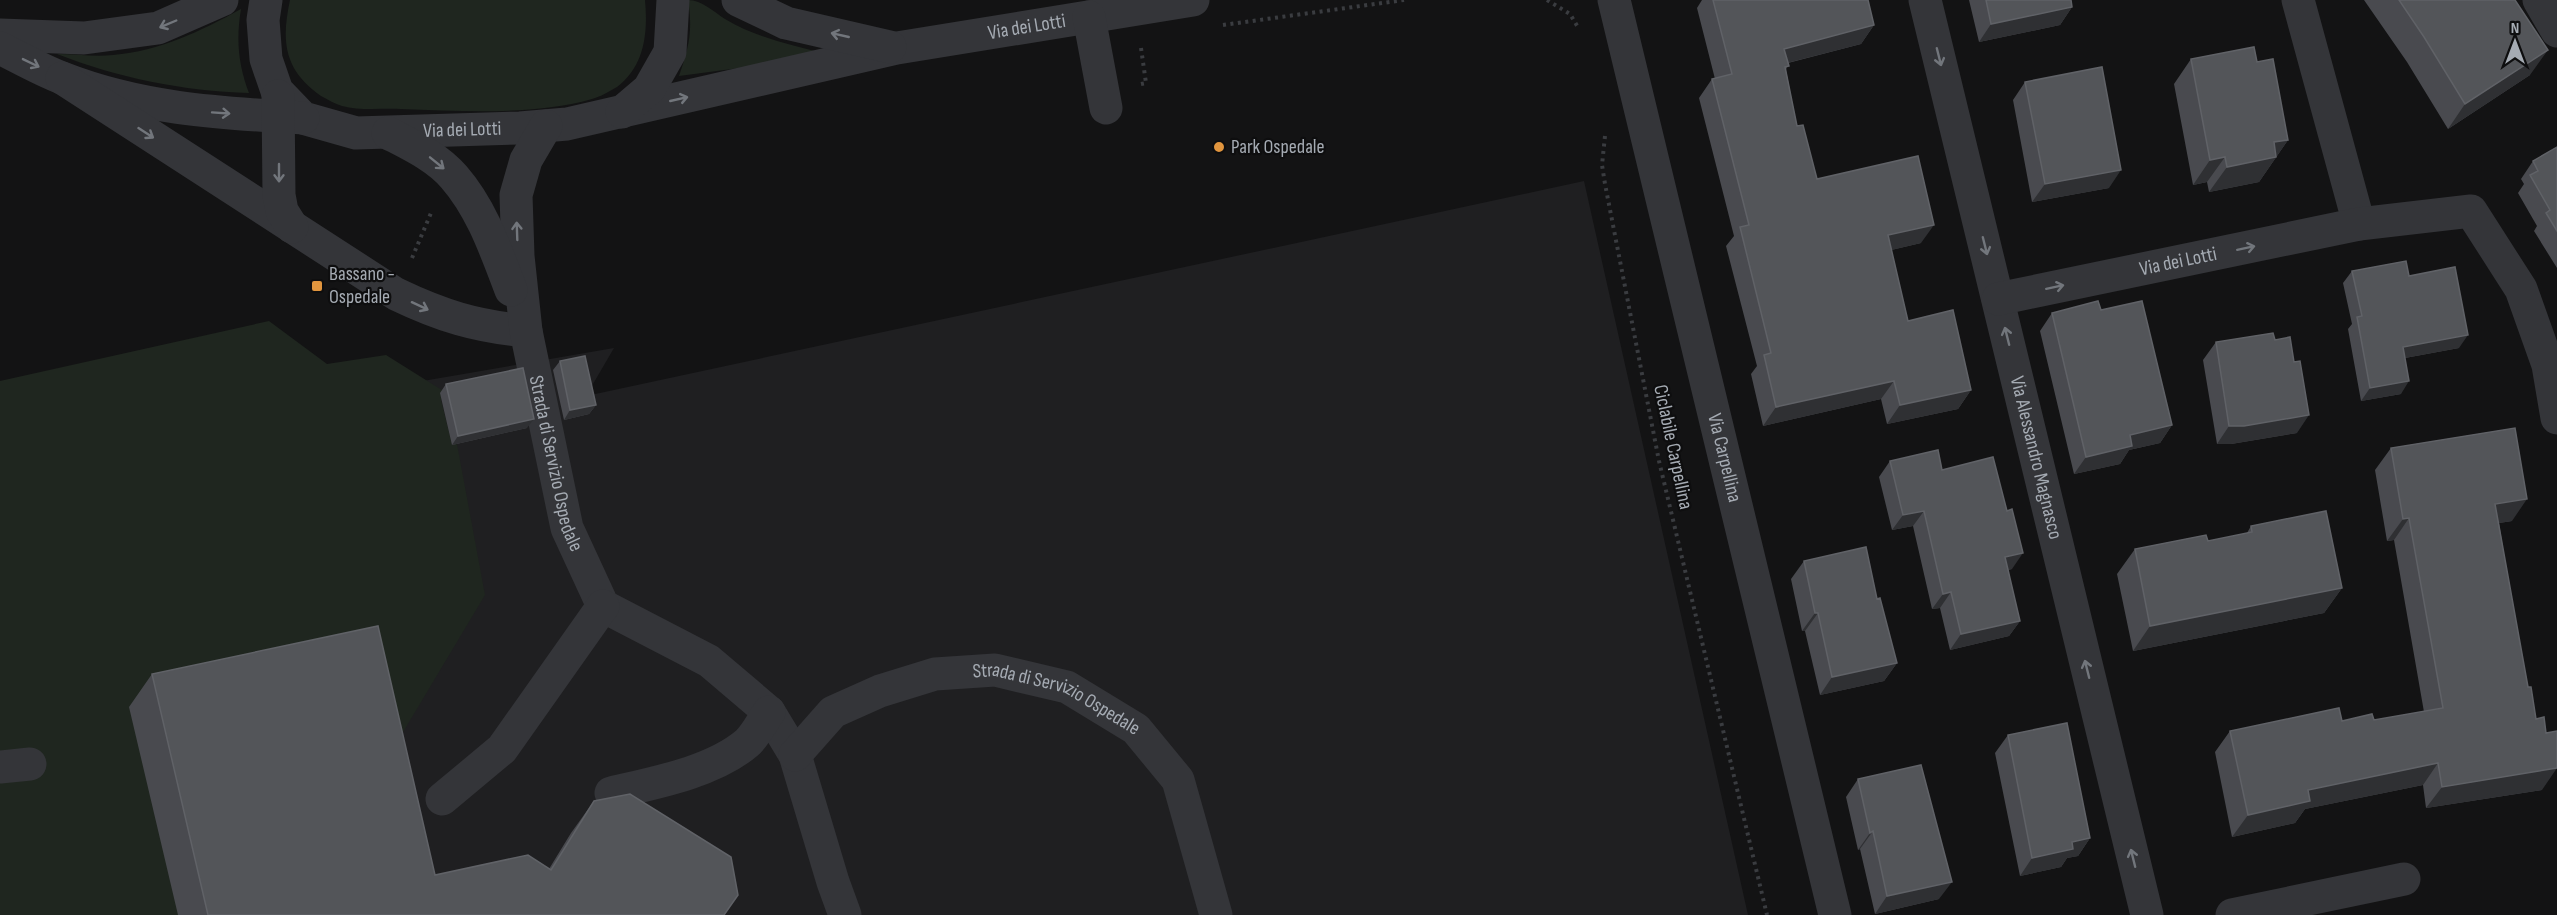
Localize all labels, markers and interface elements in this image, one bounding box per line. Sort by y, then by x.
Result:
street label: Via dei Lotti [986,9,1067,45]
north arrow [2485,12,2545,72]
one-way arrow [160,19,178,30]
text: N [2511,19,2519,38]
one-way arrow [831,29,850,41]
one-way arrow [1934,47,1946,66]
one-way arrow [22,57,39,69]
one-way arrow [669,93,689,104]
one-way arrow [211,107,231,118]
street label: Via dei Lotti [423,117,502,143]
one-way arrow [137,127,154,139]
place label: Park Ospedale [1231,135,1325,159]
marker: Park Ospedale [1212,140,1226,154]
one-way arrow [429,156,445,169]
one-way arrow [273,163,285,183]
one-way arrow [512,221,523,241]
one-way arrow [1980,236,1992,255]
one-way arrow [2237,241,2256,253]
street label: Via dei Lotti [2137,242,2219,281]
place label: Bassano - Ospedale [329,262,395,309]
marker: Bassano - Ospedale [310,279,324,293]
one-way arrow [2045,281,2065,292]
one-way arrow [411,300,429,312]
one-way arrow [2001,327,2012,346]
street label: Strada di Servizio Ospedale [524,373,588,555]
street label: Via Alessandro Magnasco [2005,374,2067,542]
street label: Ciclabile Carpellina [1648,383,1698,511]
street label: Via Carpellina [1702,411,1747,505]
street label: Strada di Servizio Ospedale [972,658,1145,741]
one-way arrow [2081,659,2093,678]
one-way arrow [2127,849,2139,868]

